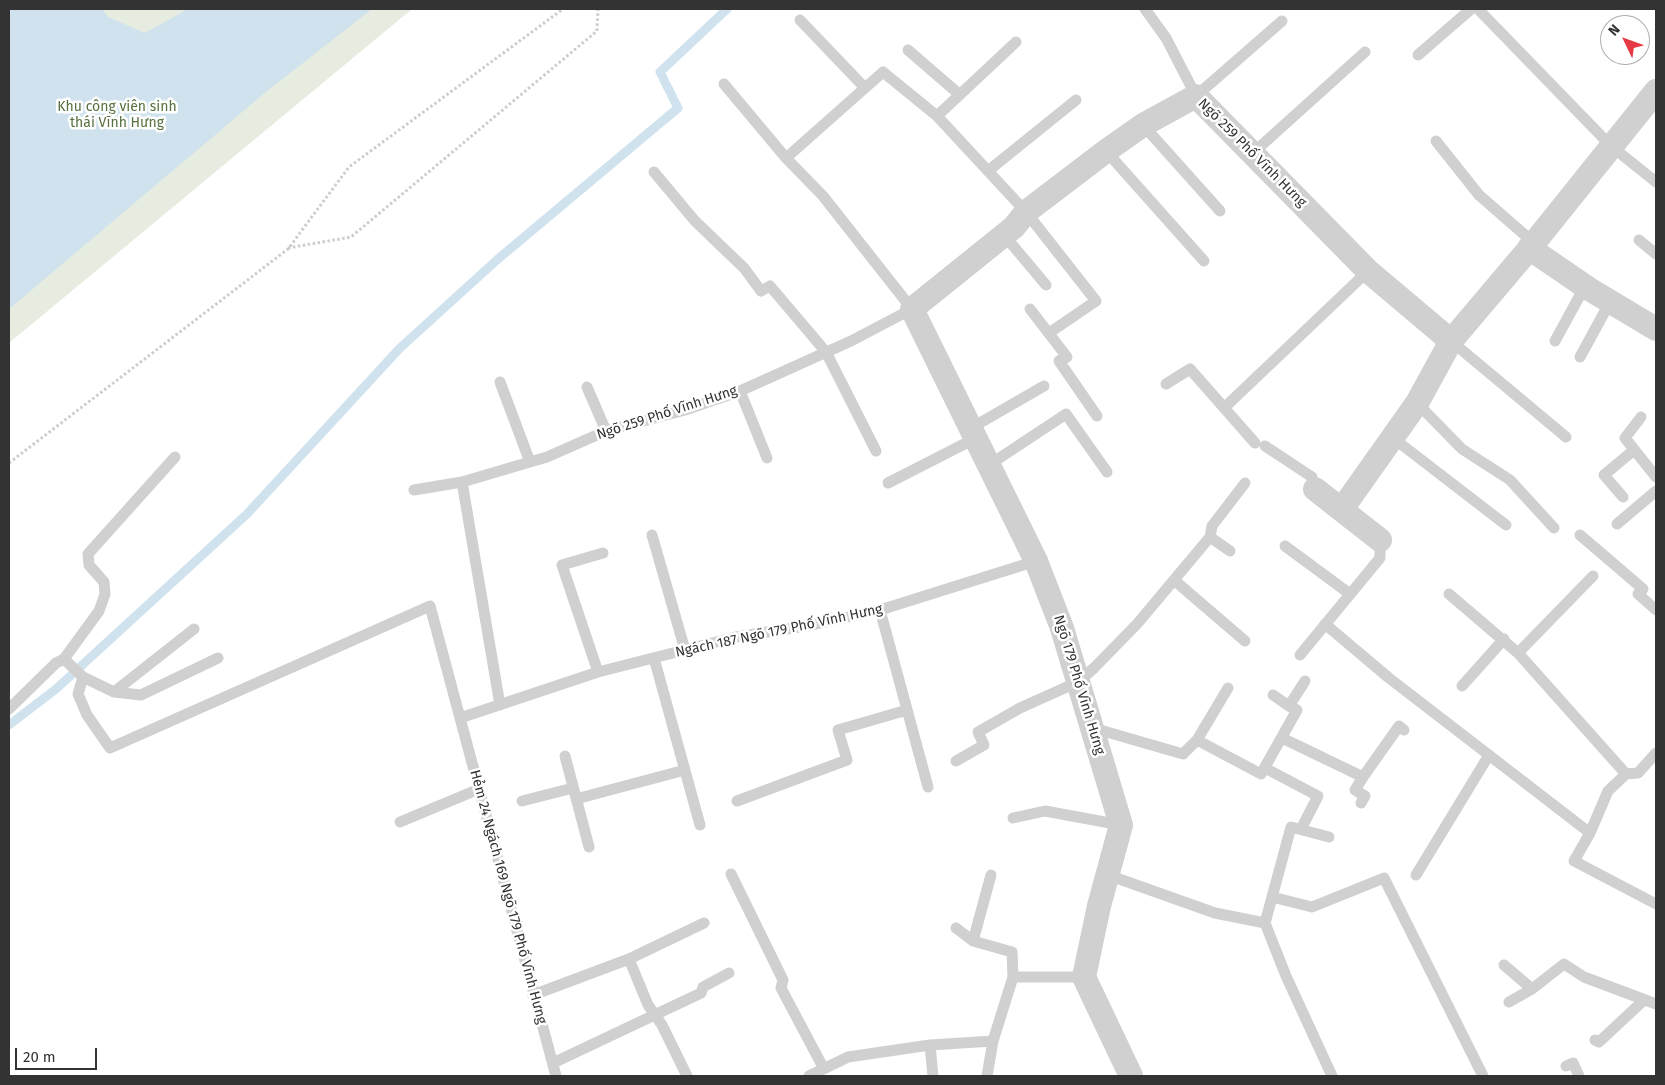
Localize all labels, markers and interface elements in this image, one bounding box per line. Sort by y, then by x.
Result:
north arrow [1600,15,1650,65]
text: N [1605,21,1624,39]
street label: Ngõ 259 Phố Vĩnh Hưng [1194,95,1310,211]
park label: Khu công viên sinh thái Vĩnh Hưng [57,99,177,132]
street label: Ngõ 259 Phố Vĩnh Hưng [595,382,739,444]
street label: Ngách 187 Ngõ 179 Phố Vĩnh Hưng [674,601,884,661]
street label: Ngõ 179 Phố Vĩnh Hưng [1050,613,1108,757]
street label: Hẻm 24 Ngách 169 Ngõ 179 Phố Vĩnh Hưng [466,768,550,1026]
scale bar [18,1038,100,1070]
text: 20 m [23,1048,56,1066]

